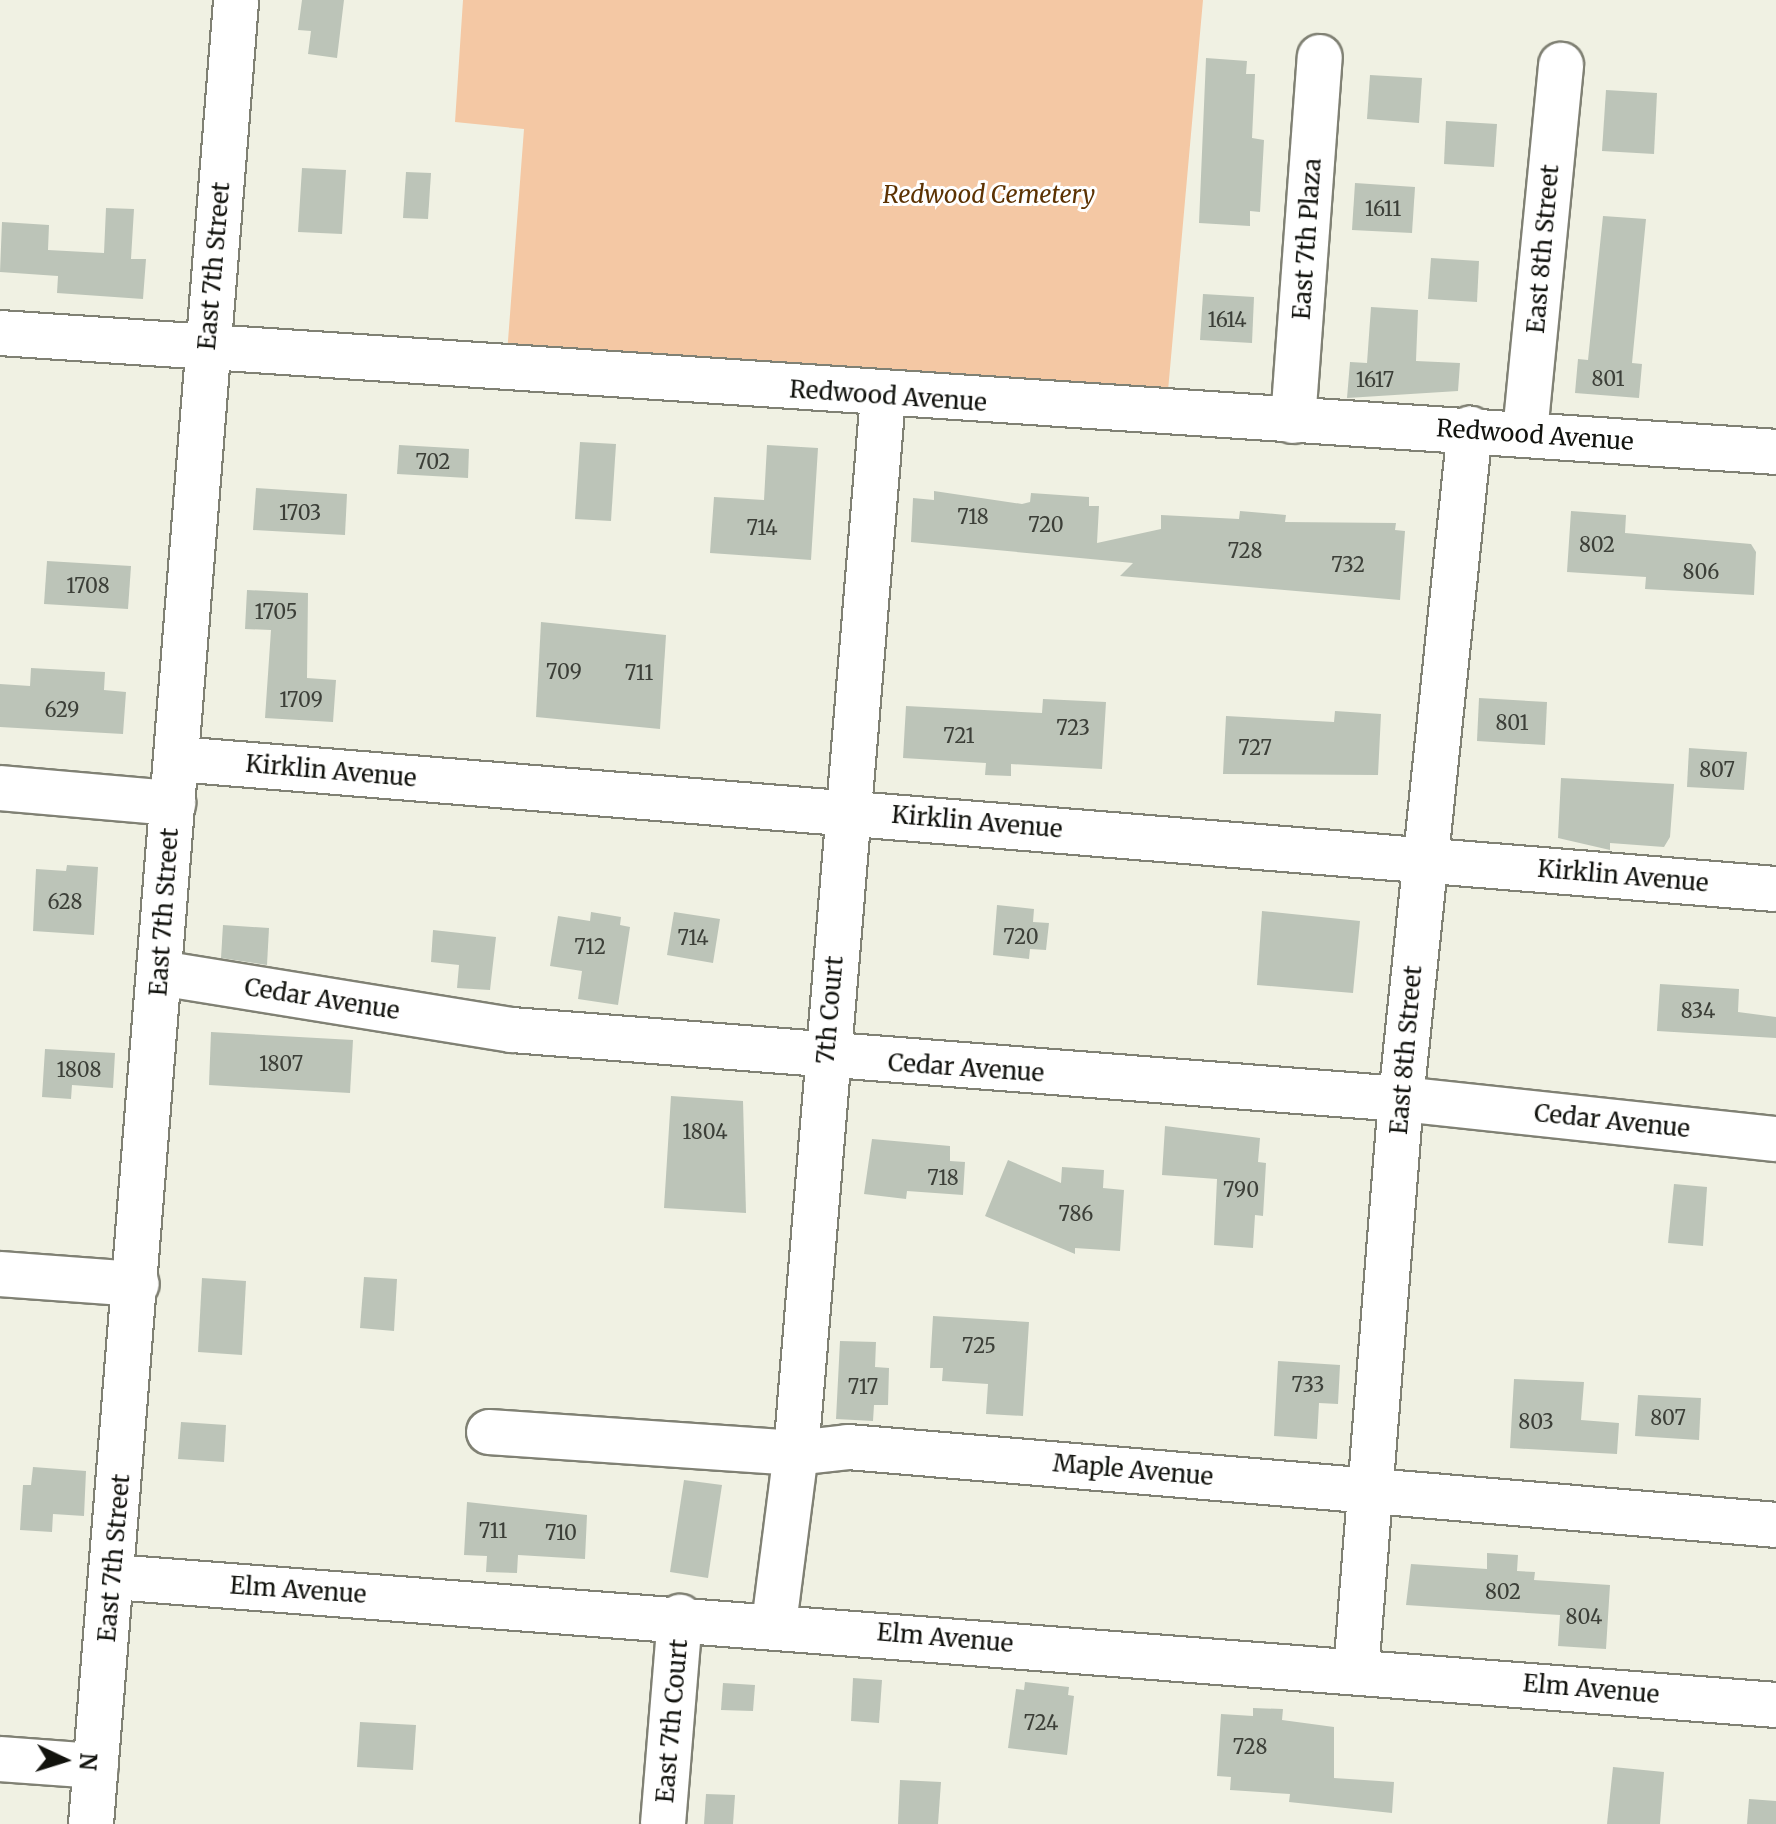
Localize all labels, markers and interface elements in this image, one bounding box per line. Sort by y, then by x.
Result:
street label: East 7th Plaza [1287,157,1327,321]
street label: East 8th Street [1521,163,1565,335]
street label: East 7th Street [192,181,236,351]
park label: Redwood Cemetery [883,181,1095,209]
house number: 1611 [1365,196,1401,220]
house number: 1614 [1207,307,1247,331]
house number: 801 [1591,366,1625,390]
house number: 1617 [1356,367,1394,391]
street label: Redwood Avenue [788,375,988,417]
street label: Redwood Avenue [1435,414,1635,456]
house number: 702 [415,449,451,473]
house number: 1703 [279,500,321,524]
house number: 718 [957,504,989,528]
house number: 720 [1028,512,1064,536]
house number: 714 [746,515,778,539]
house number: 802 [1579,532,1615,556]
house number: 728 [1228,538,1262,562]
house number: 732 [1331,552,1365,576]
house number: 806 [1683,559,1719,583]
house number: 1708 [66,573,110,597]
house number: 1705 [255,599,297,623]
house number: 709 [546,659,582,683]
house number: 711 [625,660,653,684]
house number: 1709 [279,687,323,711]
house number: 629 [45,697,79,721]
house number: 801 [1495,710,1529,734]
house number: 723 [1056,715,1090,739]
house number: 721 [943,723,975,747]
house number: 727 [1238,735,1272,759]
street label: Kirklin Avenue [244,749,418,793]
house number: 807 [1699,757,1735,781]
street label: Kirklin Avenue [890,800,1064,844]
street label: East 7th Street [144,827,184,997]
street label: Kirklin Avenue [1536,854,1710,898]
house number: 628 [48,889,82,913]
house number: 720 [1003,924,1039,948]
house number: 714 [677,925,709,949]
house number: 712 [574,934,606,958]
street label: 7th Court [811,955,849,1065]
street label: East 8th Street [1384,964,1428,1136]
street label: Cedar Avenue [242,973,402,1025]
house number: 834 [1681,998,1715,1022]
street label: Cedar Avenue [887,1048,1045,1088]
house number: 1807 [259,1051,303,1075]
house number: 1808 [56,1057,102,1081]
street label: Cedar Avenue [1533,1098,1691,1144]
house number: 1804 [682,1119,728,1143]
house number: 718 [927,1165,959,1189]
house number: 790 [1223,1177,1259,1201]
house number: 786 [1059,1201,1093,1225]
house number: 725 [962,1333,996,1357]
house number: 733 [1291,1372,1325,1396]
house number: 717 [848,1374,878,1398]
house number: 807 [1650,1405,1686,1429]
house number: 803 [1518,1409,1554,1433]
street label: Maple Avenue [1052,1449,1214,1491]
street label: East 7th Street [92,1473,136,1643]
house number: 711 [479,1518,507,1542]
house number: 710 [545,1520,577,1544]
street label: Elm Avenue [229,1571,367,1609]
house number: 802 [1485,1579,1521,1603]
house number: 804 [1566,1604,1602,1628]
street label: Elm Avenue [876,1618,1014,1658]
street label: East 7th Court [650,1638,694,1804]
street label: Elm Avenue [1522,1669,1660,1709]
house number: 724 [1024,1710,1058,1734]
north arrow [24,1720,104,1800]
house number: 728 [1233,1734,1267,1758]
text: N [73,1752,103,1771]

